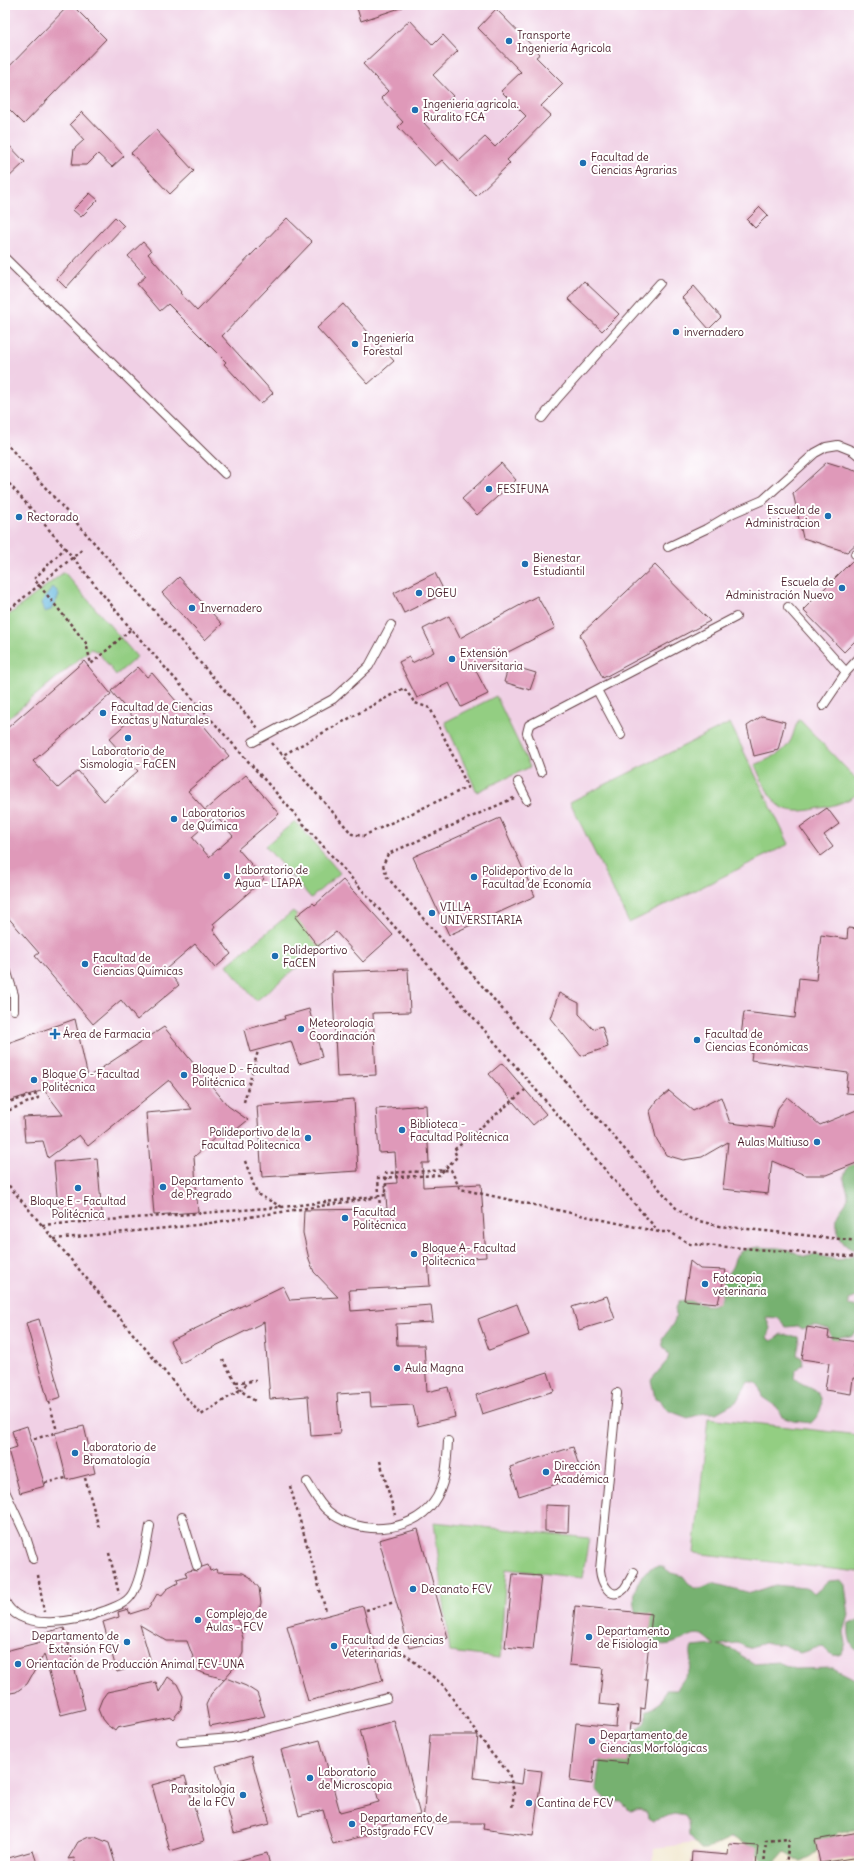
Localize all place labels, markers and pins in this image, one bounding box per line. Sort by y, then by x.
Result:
place label: Transporte Ingeniería Agricola [517,28,611,55]
marker: Transporte Ingeniería Agricola [504,36,514,46]
place label: Ingenieria agricola. Ruralito FCA [423,97,519,124]
marker: Ingenieria agricola. Ruralito FCA [410,105,420,115]
place label: Facultad de Ciencias Agrarias [591,150,677,177]
marker: Facultad de Ciencias Agrarias [578,158,588,168]
place label: invernadero [684,325,744,339]
marker: invernadero [671,327,681,337]
place label: Ingeniería Forestal [363,331,414,358]
marker: Ingeniería Forestal [350,339,360,349]
place label: FESIFUNA [497,482,549,496]
marker: FESIFUNA [484,484,494,494]
place label: Escuela de Administracion [746,503,820,530]
place label: Rectorado [27,510,78,524]
marker: Escuela de Administracion [823,511,833,521]
marker: Rectorado [14,512,24,522]
place label: Bienestar Estudiantil [533,551,585,578]
marker: Bienestar Estudiantil [520,559,530,569]
place label: Escuela de Administración Nuevo [726,575,834,602]
marker: Escuela de Administración Nuevo [837,583,847,593]
place label: DGEU [427,586,457,600]
marker: DGEU [414,588,424,598]
place label: Invernadero [200,601,262,615]
marker: Invernadero [187,603,197,613]
place label: Extensión Universitaria [460,646,523,673]
marker: Extensión Universitaria [447,654,457,664]
place label: Facultad de Ciencias Exactas y Naturales [111,700,213,727]
marker: Facultad de Ciencias Exactas y Naturales [98,708,108,718]
marker: Laboratorio de Sismología - FaCEN [123,733,133,743]
place label: Laboratorio de Sismología - FaCEN [80,744,176,771]
place label: Laboratorios de Química [182,806,245,833]
marker: Laboratorios de Química [169,814,179,824]
place label: Laboratorio de Agua - LIAPA [235,863,308,890]
place label: Polideportivo de la Facultad de Economía [482,864,591,891]
marker: Laboratorio de Agua - LIAPA [222,871,232,881]
marker: Polideportivo de la Facultad de Economía [469,872,479,882]
place label: VILLA UNIVERSITARIA [440,900,522,927]
marker: VILLA UNIVERSITARIA [427,908,437,918]
place label: Polideportivo FaCEN [283,943,347,970]
place label: Facultad de Ciencias Químicas [93,951,183,978]
marker: Polideportivo FaCEN [270,951,280,961]
marker: Facultad de Ciencias Químicas [80,959,90,969]
place label: Meteorología Coordinación [309,1016,375,1043]
marker: Meteorología Coordinación [296,1024,306,1034]
place label: Área de Farmacia [63,1026,151,1041]
place label: Facultad de Ciencias Económicas [705,1027,808,1054]
marker: Área de Farmacia [50,1029,60,1039]
marker: Facultad de Ciencias Económicas [692,1035,702,1045]
place label: Bloque D - Facultad Politécnica [192,1062,290,1089]
place label: Bloque G - Facultad Politécnica [42,1067,140,1094]
marker: Bloque D - Facultad Politécnica [179,1070,189,1080]
marker: Bloque G - Facultad Politécnica [29,1075,39,1085]
place label: Biblioteca - Facultad Politécnica [410,1117,509,1144]
place label: Polideportivo de la Facultad Politecnica [201,1125,300,1152]
marker: Biblioteca - Facultad Politécnica [397,1125,407,1135]
marker: Polideportivo de la Facultad Politecnica [303,1133,313,1143]
place label: Aulas Multiuso [738,1135,809,1149]
marker: Aulas Multiuso [812,1137,822,1147]
place label: Departamento de Pregrado [171,1174,244,1201]
marker: Departamento de Pregrado [158,1182,168,1192]
marker: Bloque E - Facultad Politécnica [73,1183,83,1193]
place label: Bloque E - Facultad Politécnica [30,1194,127,1221]
place label: Facultad Politécnica [353,1205,406,1232]
marker: Facultad Politécnica [340,1213,350,1223]
place label: Bloque A- Facultad Politecnica [422,1241,517,1268]
marker: Bloque A- Facultad Politecnica [409,1249,419,1259]
place label: Fotocopia veterinaria [713,1271,767,1298]
marker: Fotocopia veterinaria [700,1279,710,1289]
place label: Aula Magna [405,1361,464,1375]
marker: Aula Magna [392,1363,402,1373]
place label: Laboratorio de Bromatología [83,1440,156,1467]
marker: Laboratorio de Bromatología [70,1448,80,1458]
place label: Dirección Académica [554,1459,609,1486]
marker: Dirección Académica [541,1467,551,1477]
place label: Decanato FCV [421,1582,492,1596]
marker: Decanato FCV [408,1584,418,1594]
place label: Complejo de Aulas - FCV [206,1607,267,1634]
marker: Complejo de Aulas - FCV [193,1615,203,1625]
place label: Departamento de Fisiología [597,1624,670,1651]
place label: Departamento de Extensión FCV [32,1629,119,1656]
marker: Departamento de Fisiología [584,1632,594,1642]
place label: Facultad de Ciencias Veterinarias [342,1633,444,1660]
marker: Departamento de Extensión FCV [122,1637,132,1647]
marker: Facultad de Ciencias Veterinarias [329,1641,339,1651]
place label: Orientación de Producción Animal FCV-UNA [26,1657,244,1671]
marker: Orientación de Producción Animal FCV-UNA [13,1659,23,1669]
place label: Departamento de Ciencias Morfológicas [600,1728,707,1755]
marker: Departamento de Ciencias Morfológicas [587,1736,597,1746]
place label: Laboratorio de Microscopia [318,1765,392,1792]
marker: Laboratorio de Microscopia [305,1773,315,1783]
place label: Parasitología de la FCV [171,1782,235,1809]
marker: Parasitología de la FCV [238,1790,248,1800]
place label: Cantina de FCV [537,1796,613,1810]
marker: Cantina de FCV [524,1798,534,1808]
place label: Departamento de Postgrado FCV [360,1811,448,1838]
marker: Departamento de Postgrado FCV [347,1819,357,1829]

